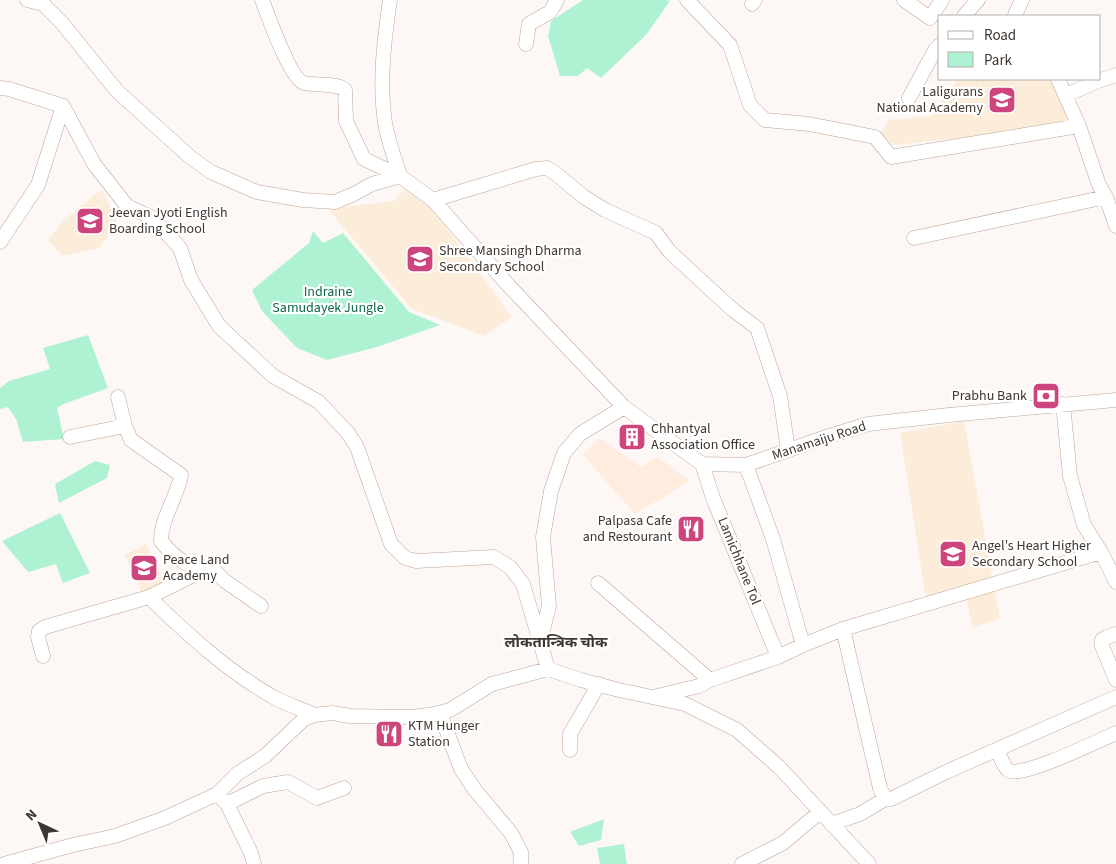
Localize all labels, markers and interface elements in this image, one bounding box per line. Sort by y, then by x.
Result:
legend [938,15,1101,80]
text: Road [984,25,1016,46]
text: Park [984,50,1013,71]
place label: Laligurans National Academy [876,82,983,118]
school or university icon: Laligurans National Academy [987,85,1017,115]
place label: Jeevan Jyoti English Boarding School [109,203,228,239]
school or university icon: Jeevan Jyoti English Boarding School [75,206,105,236]
place label: Shree Mansingh Dharma Secondary School [439,241,582,277]
school or university icon: Shree Mansingh Dharma Secondary School [405,244,435,274]
park label: Indraine Samudayek Jungle [272,282,384,318]
bank icon: Prabhu Bank [1031,381,1061,411]
place label: Prabhu Bank [952,386,1027,406]
street label: Manamaiju Road [769,416,869,466]
place label: Chhantyal Association Office [651,419,755,455]
building icon: Chhantyal Association Office [617,422,647,452]
place label: Palpasa Cafe and Restourant [583,511,672,547]
restaurant icon: Palpasa Cafe and Restourant [676,514,706,544]
street label: Lamichhane Tol [712,514,766,608]
place label: Angel's Heart Higher Secondary School [972,536,1091,572]
school or university icon: Angel's Heart Higher Secondary School [938,539,968,569]
place label: Peace Land Academy [163,550,230,586]
school or university icon: Peace Land Academy [129,553,159,583]
district label: लोकतान्त्रिक चोक [505,632,608,653]
place label: KTM Hunger Station [408,716,480,752]
restaurant icon: KTM Hunger Station [374,719,404,749]
north arrow [15,799,65,849]
text: N [21,805,42,826]

